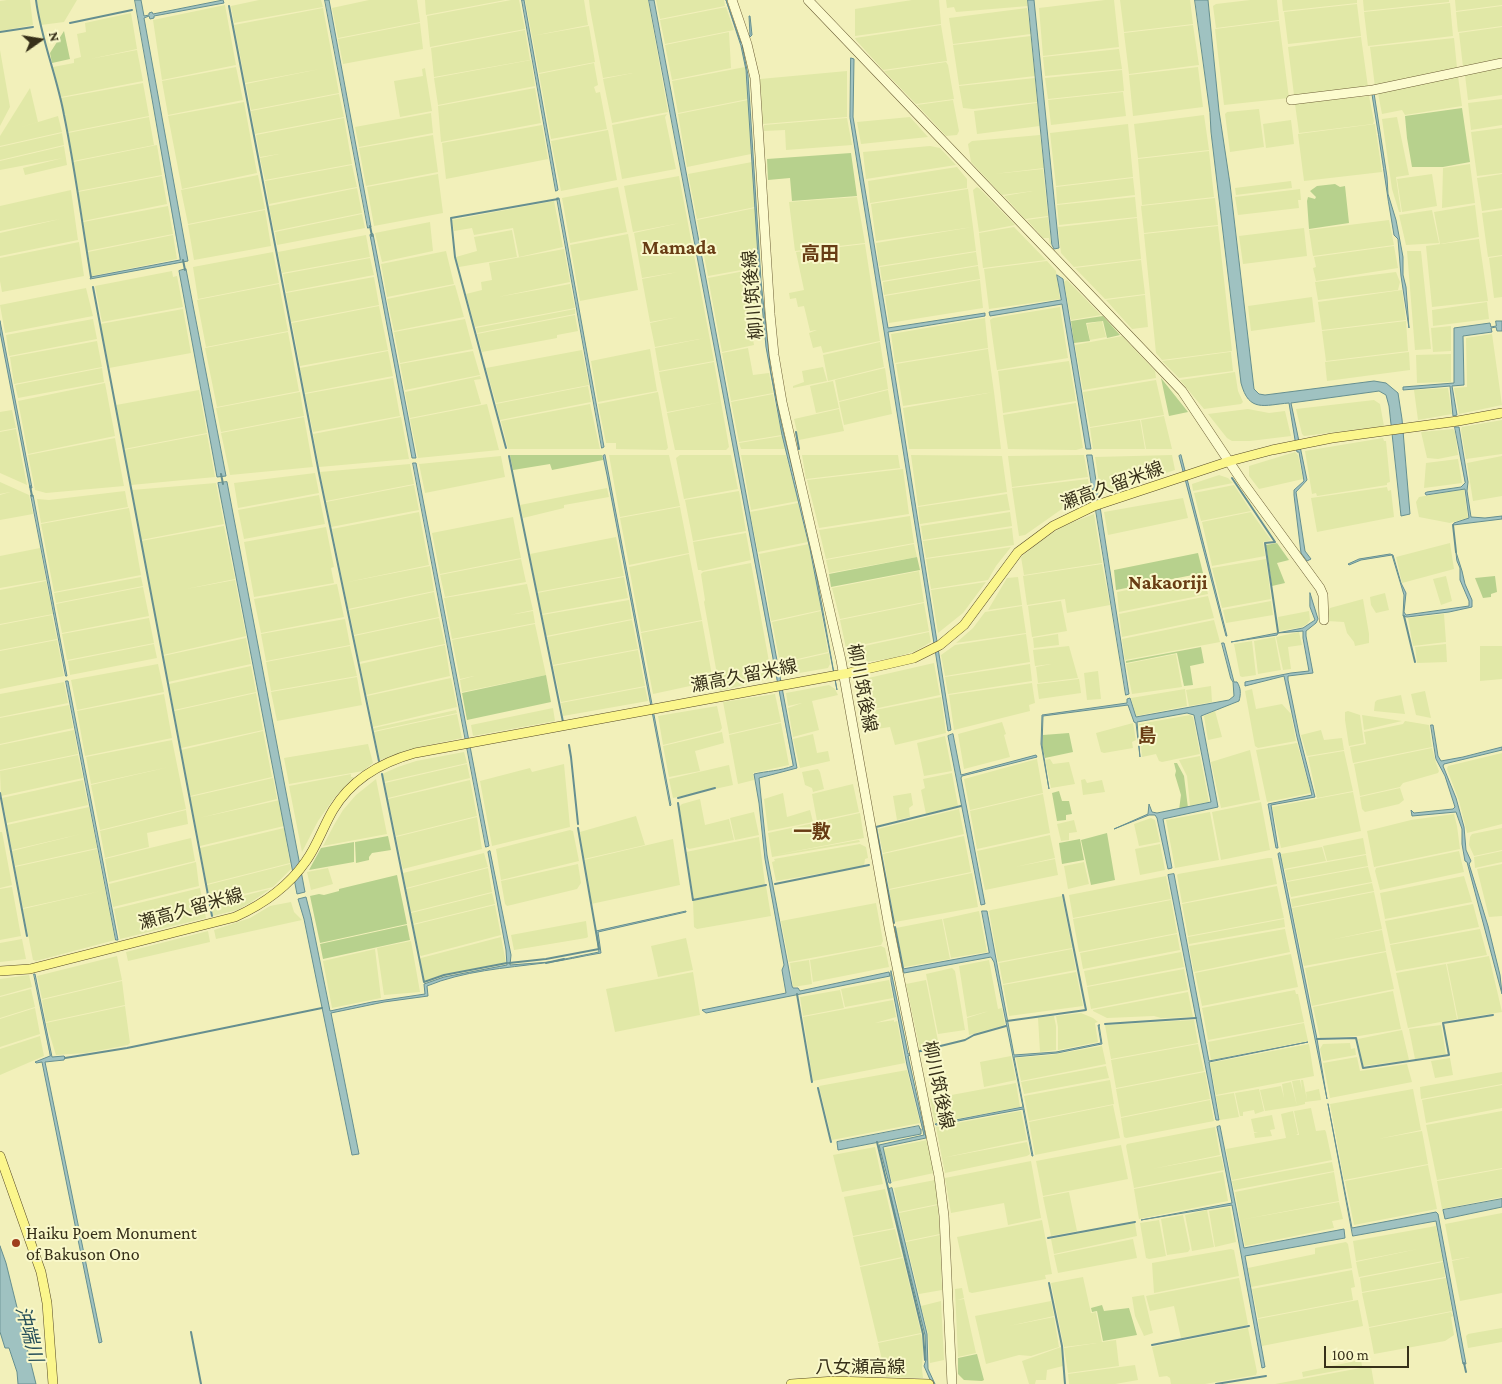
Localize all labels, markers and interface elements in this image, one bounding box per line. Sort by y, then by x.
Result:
north arrow [15,15,65,65]
text: N [46,30,63,43]
district label: Mamada [642,236,716,260]
district label: 高田 [801,243,839,265]
street label: 柳川筑後線 [738,249,768,341]
street label: 瀬高久留米線 [1058,457,1166,515]
district label: Nakaoriji [1128,571,1208,595]
street label: 柳川筑後線 [843,642,881,734]
street label: 瀬高久留米線 [689,655,799,697]
district label: 島 [1138,725,1156,747]
district label: 一敷 [793,821,831,843]
street label: 瀬高久留米線 [136,884,246,934]
street label: 柳川筑後線 [918,1039,958,1131]
place label: Haiku Poem Monument of Bakuson Ono [26,1222,197,1264]
marker: Haiku Poem Monument of Bakuson Ono [10,1237,22,1249]
water label: 沖端川 [11,1304,47,1364]
scale bar [1327,1336,1412,1368]
text: 100 m [1332,1347,1369,1363]
street label: 八女瀬高線 [815,1356,905,1378]

